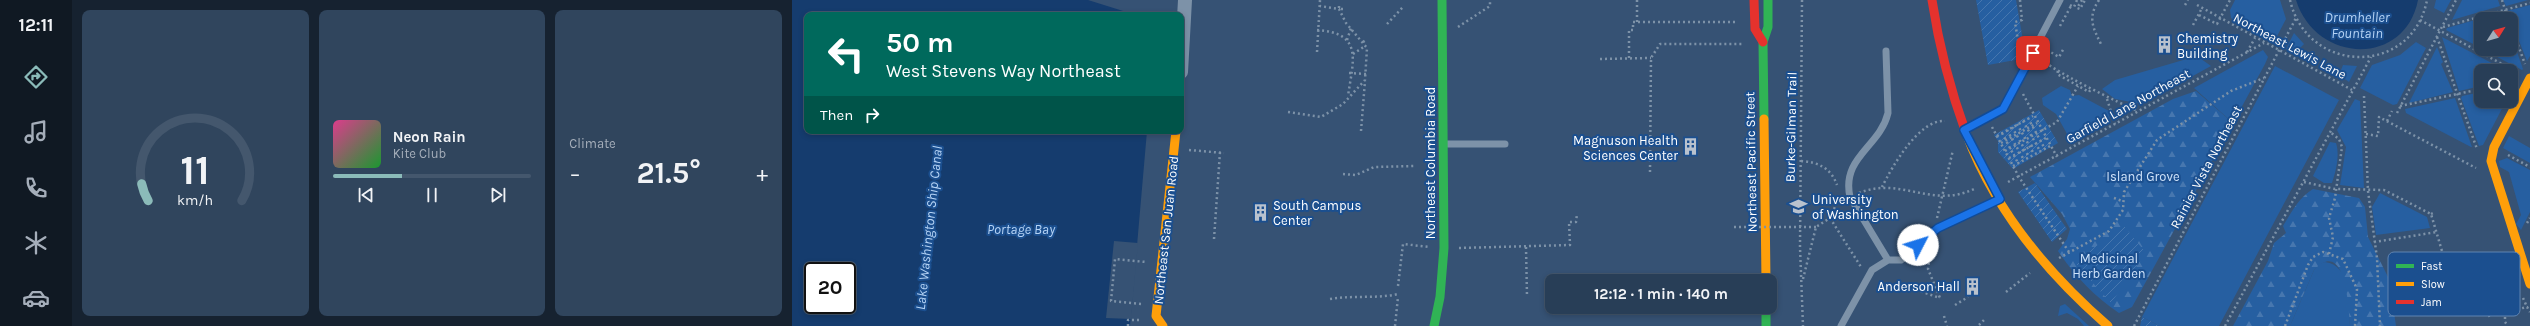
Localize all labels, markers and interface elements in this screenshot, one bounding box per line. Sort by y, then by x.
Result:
water label: Drumheller Fountain [2325,9,2391,42]
street label: Northeast Lewis Lane [2231,10,2349,82]
north arrow [2474,12,2518,56]
map controls [2474,12,2518,108]
text: 12:11 [19,14,54,36]
text: 50 m [886,26,954,59]
icon: left [820,28,872,80]
place label: Chemistry Building [2177,31,2238,61]
building icon: Chemistry Building [2154,35,2174,55]
pin [2016,36,2050,70]
icon: arrive [2022,42,2044,64]
text: West Stevens Way Northeast [886,60,1121,82]
icon: directions [22,63,50,91]
button: search [2474,64,2518,108]
street label: Garfield Lane Northeast [2063,66,2193,146]
street label: Burke-Gilman Trail [1783,72,1799,182]
street label: Northeast Columbia Road [1423,87,1438,239]
street label: Northeast Pacific Street [1742,91,1760,233]
street label: Rainier Vista Northeast [2167,103,2245,231]
icon: right [861,104,883,126]
text: Then [820,106,853,124]
icon: music [22,118,50,146]
text: Neon Rain [393,128,466,146]
place label: Magnuson Health Sciences Center [1573,133,1678,163]
text: Climate [569,136,616,151]
building icon: Magnuson Health Sciences Center [1681,137,1701,157]
water label: Lake Washington Ship Canal [912,145,946,311]
text: 11 [181,146,210,194]
text: Kite Club [393,146,446,161]
text: 21.5° [636,155,701,191]
street label: Northeast San Juan Road [1151,155,1181,305]
text: − [569,161,581,187]
text: + [756,161,768,187]
park label: Island Grove [2106,169,2180,184]
icon: phone [22,174,50,202]
icon: previous [355,184,377,206]
icon: pause [421,184,443,206]
icon: next [487,184,509,206]
text: km/h [177,192,213,209]
place label: University of Washington [1812,192,1899,222]
school or university icon: University of Washington [1789,196,1809,216]
place label: South Campus Center [1273,198,1361,228]
building icon: South Campus Center [1250,202,1270,222]
water label: Portage Bay [987,221,1056,238]
position arrow [1897,224,1939,266]
icon: climate [22,229,50,257]
park label: Medicinal Herb Garden [2072,251,2146,281]
legend [2388,252,2520,316]
text: Fast [2421,260,2442,273]
speed limit sign: 20 [804,262,856,314]
building icon: Anderson Hall [1963,276,1983,296]
text: Slow [2421,278,2445,291]
place label: Anderson Hall [1878,279,1960,294]
icon: car [22,284,50,312]
text: 12:12 · 1 min · 140 m [1594,285,1728,303]
text: Jam [2421,296,2442,309]

